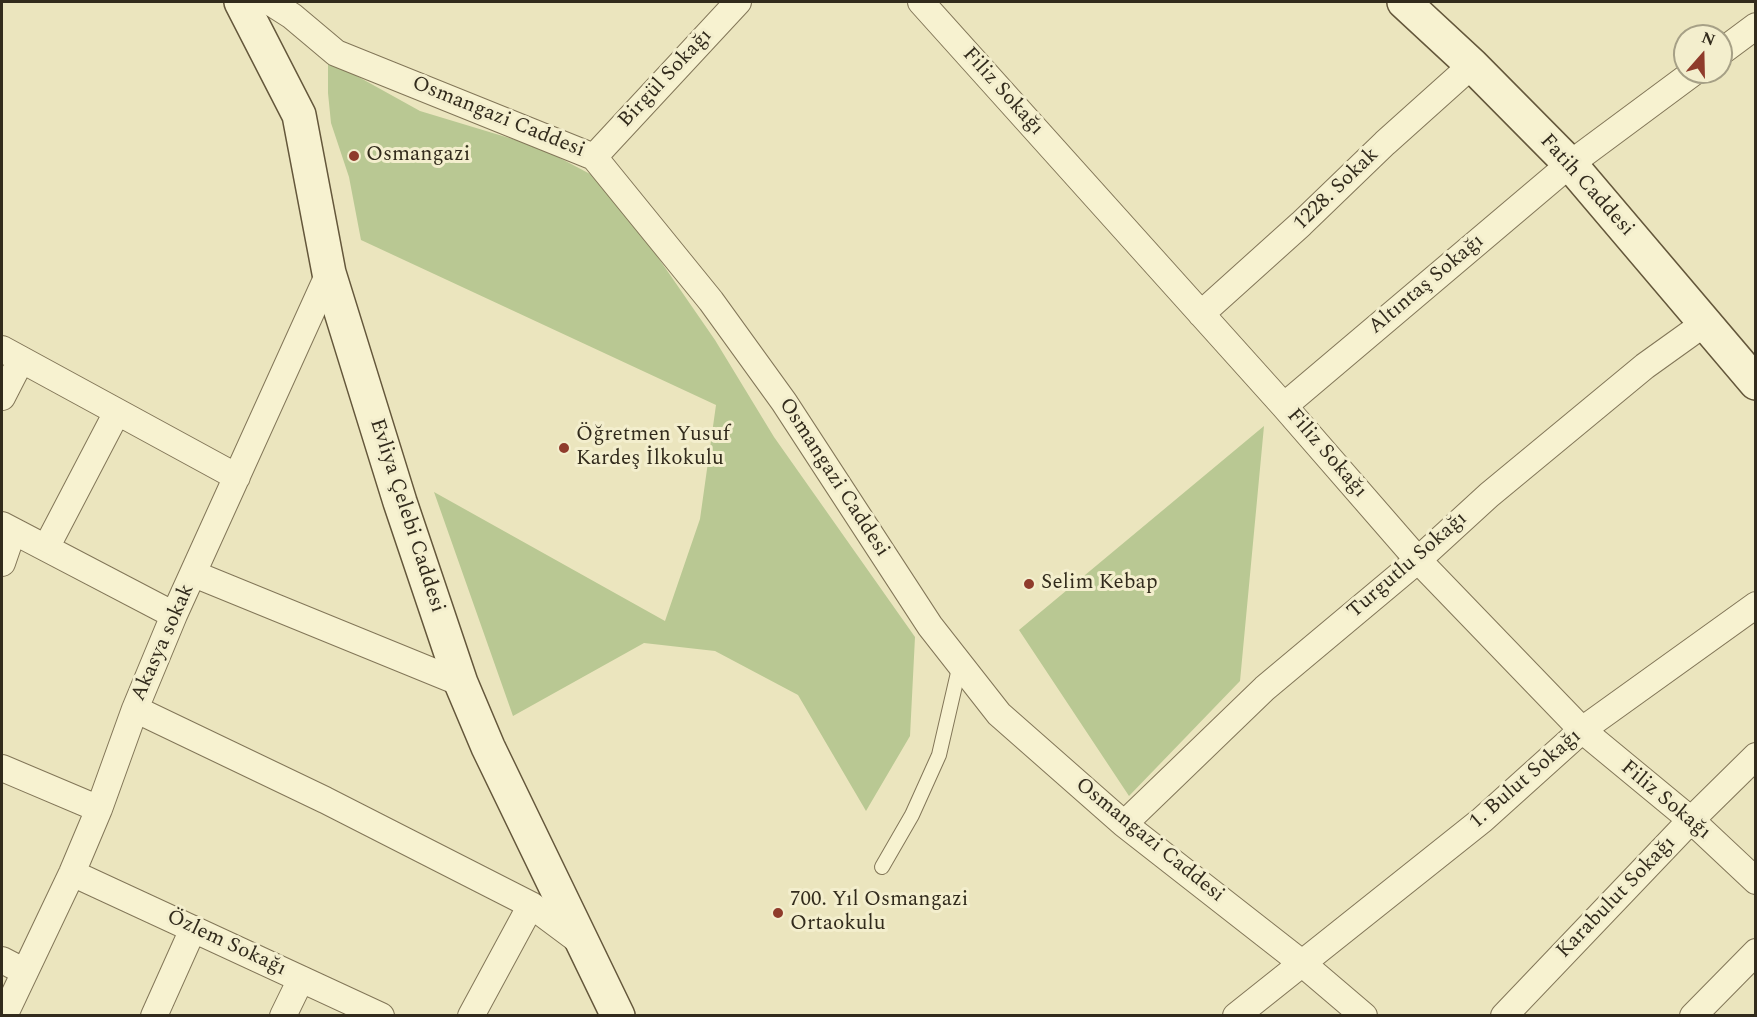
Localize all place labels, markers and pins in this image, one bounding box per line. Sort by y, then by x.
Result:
place label: Osmangazi [366,143,470,169]
marker: Osmangazi [347,149,361,163]
place label: Öğretmen Yusuf Kardeş İlkokulu [576,423,730,473]
marker: Öğretmen Yusuf Kardeş İlkokulu [557,441,571,455]
place label: Selim Kebap [1041,571,1158,597]
marker: Selim Kebap [1022,577,1036,591]
place label: 700. Yıl Osmangazi Ortaokulu [790,888,968,938]
marker: 700. Yıl Osmangazi Ortaokulu [771,906,785,920]

